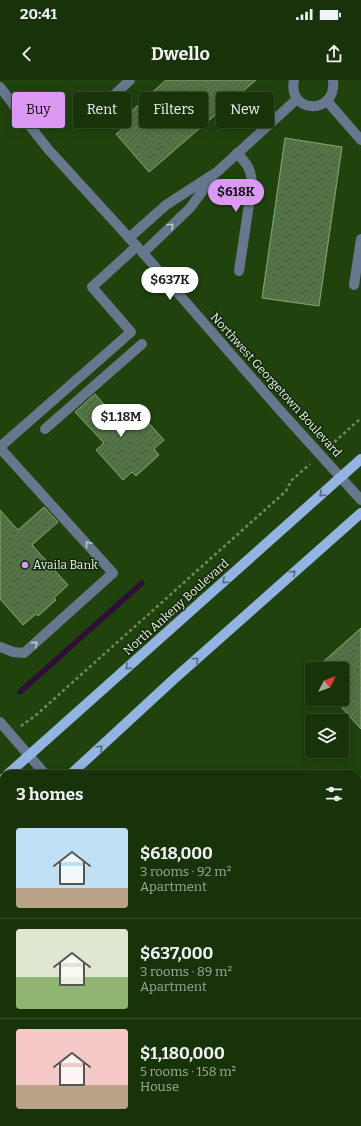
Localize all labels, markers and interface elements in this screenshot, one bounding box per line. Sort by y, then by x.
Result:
text: 20:41 [20,5,57,23]
icon: back [16,43,38,65]
text: Dwello [151,43,210,65]
icon: share [323,43,345,65]
chip: Buy [12,92,65,128]
chip: Rent [73,92,131,128]
chip: Filters [139,92,208,128]
chip: New [216,92,274,128]
pin: $618K [208,179,264,213]
text: $618K [217,184,255,199]
one-way arrow [166,224,174,231]
pin: $637K [142,267,198,301]
text: $637K [150,272,190,287]
street label: Northwest Georgetown Boulevard [208,310,344,460]
pin: $1.18M [88,404,154,438]
text: $1.18M [101,409,141,424]
one-way arrow [319,490,326,497]
one-way arrow [86,542,93,549]
street label: North Ankeny Boulevard [120,556,232,658]
place label: Availa Bank [33,558,98,572]
marker: Availa Bank [20,560,30,570]
one-way arrow [288,571,296,578]
one-way arrow [222,576,229,583]
one-way arrow [30,641,37,648]
one-way arrow [191,657,199,664]
north arrow [305,662,349,706]
map controls [305,662,349,758]
one-way arrow [125,663,132,670]
button: layers [305,714,349,758]
one-way arrow [95,745,103,752]
icon: filters [323,783,345,805]
text: 3 homes [16,784,83,805]
text: $618,000 [140,843,213,864]
icon: home [48,844,96,892]
text: 3 rooms · 92 m² [140,864,231,879]
text: Apartment [140,879,207,894]
text: $637,000 [140,943,213,964]
icon: home [48,945,96,993]
text: 3 rooms · 89 m² [140,964,232,979]
text: Apartment [140,979,207,994]
text: $1,180,000 [140,1043,225,1064]
icon: home [48,1045,96,1093]
text: 5 rooms · 158 m² [140,1064,236,1079]
text: House [140,1079,179,1094]

